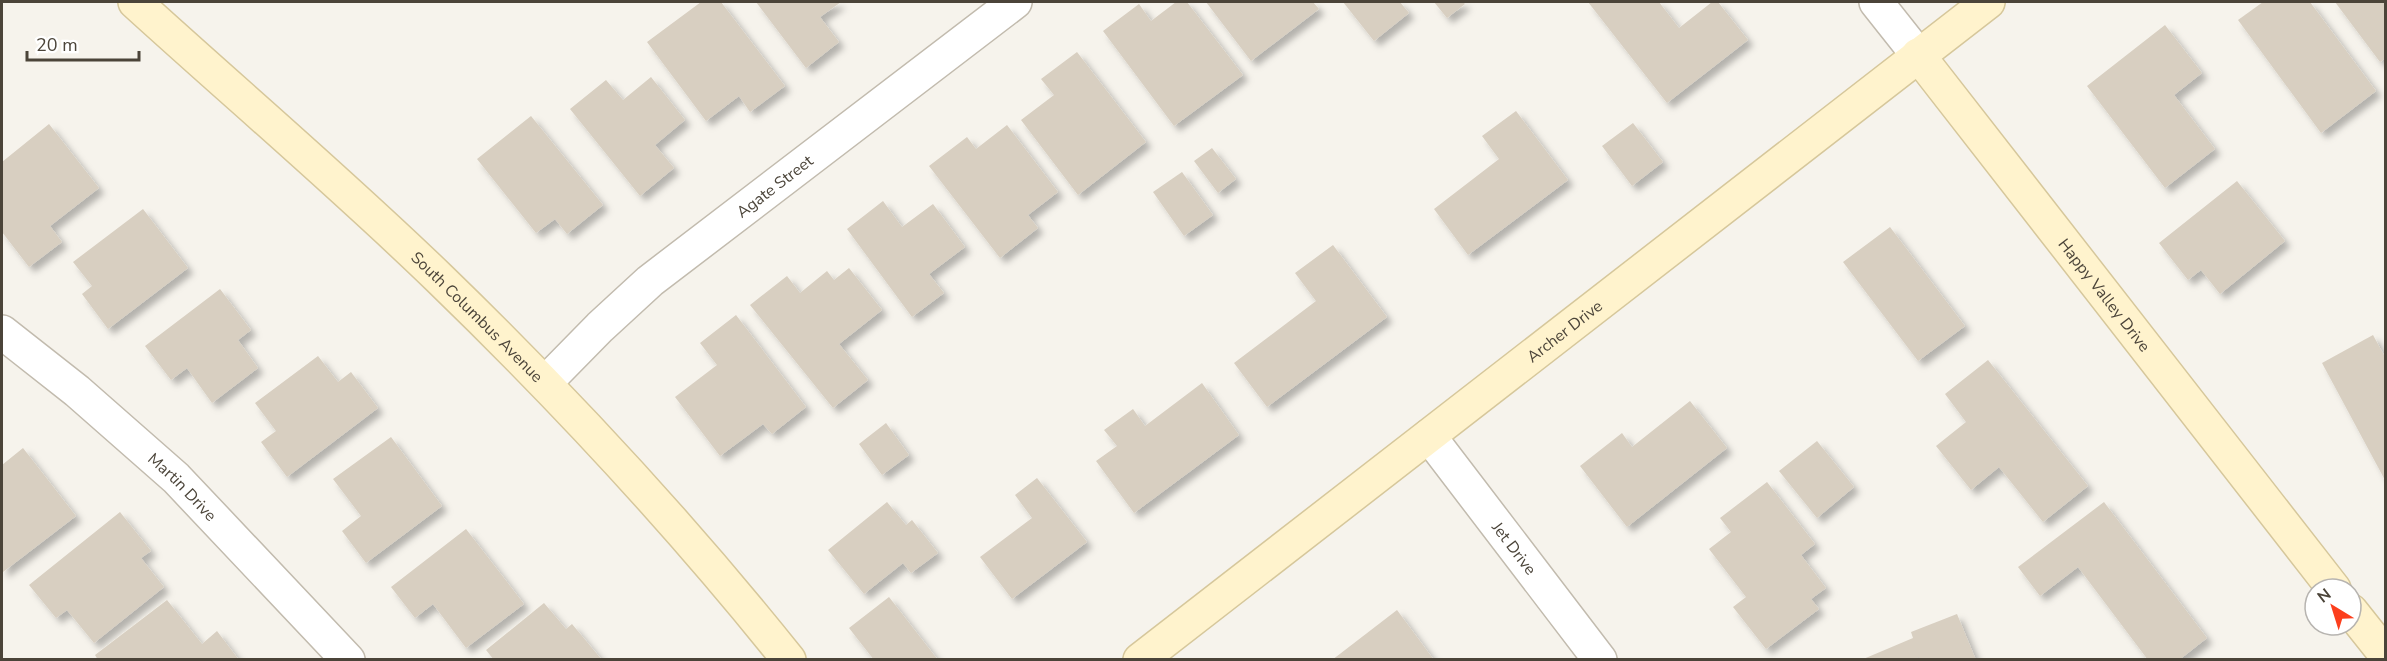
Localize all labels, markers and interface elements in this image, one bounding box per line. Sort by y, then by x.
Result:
scale bar [27,24,140,62]
text: 20 m [36,33,78,57]
street label: Agate Street [732,150,818,223]
street label: Happy Valley Drive [2053,234,2155,357]
street label: South Columbus Avenue [406,247,548,388]
street label: Archer Drive [1523,295,1607,368]
street label: Martin Drive [143,448,221,526]
street label: Jet Drive [1486,517,1541,580]
north arrow [2303,577,2363,637]
text: N [2313,584,2336,608]

